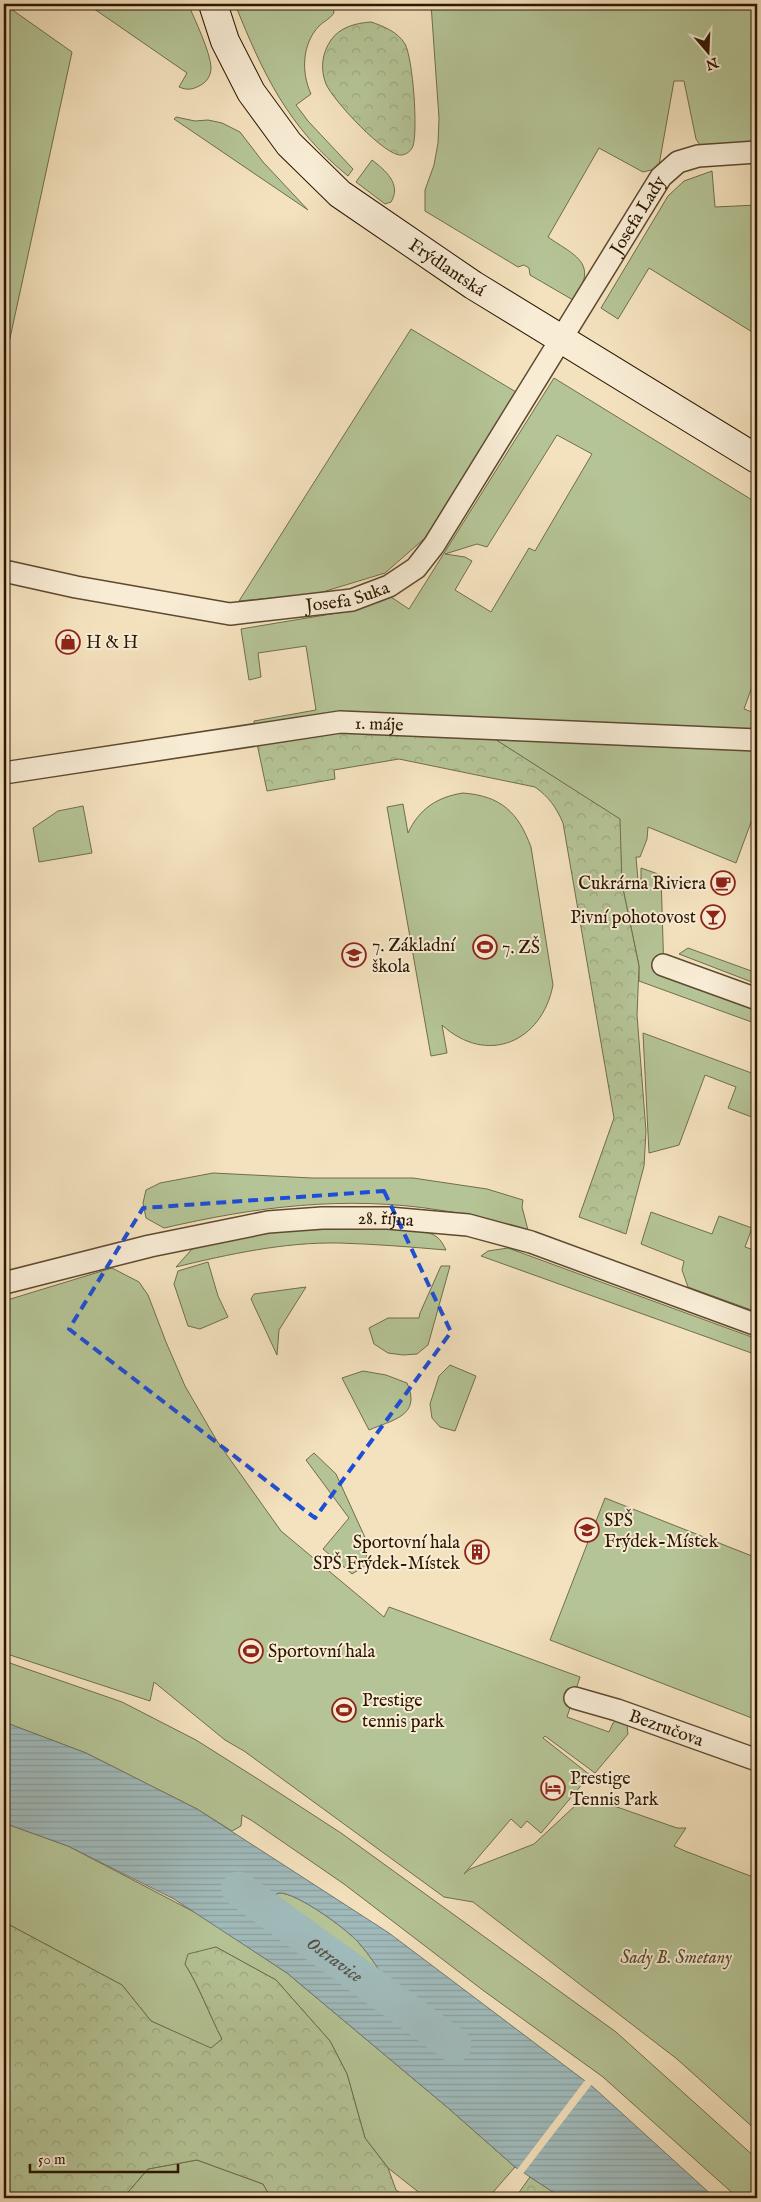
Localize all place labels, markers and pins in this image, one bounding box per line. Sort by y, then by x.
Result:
shop icon: H & H [55,629,81,655]
place label: H & H [86,632,138,655]
cafe icon: Cukrárna Riviera [710,870,736,896]
place label: Cukrárna Riviera [578,873,706,896]
bar icon: Pivní pohotovost [700,904,726,930]
place label: Pivní pohotovost [570,907,696,930]
sports icon: 7. ZŠ [472,934,498,960]
place label: 7. Základní škola [372,935,456,979]
place label: 7. ZŠ [502,935,540,960]
school or university icon: 7. Základní škola [341,942,367,968]
place label: SPŠ Frýdek-Místek [604,1508,719,1554]
school or university icon: SPŠ Frýdek-Místek [574,1517,600,1543]
place label: Sportovní hala SPŠ Frýdek-Místek [313,1532,460,1576]
building icon: Sportovní hala SPŠ Frýdek-Místek [464,1539,490,1565]
sports icon: Sportovní hala [238,1638,264,1664]
place label: Sportovní hala [268,1641,376,1664]
place label: Prestige tennis park [362,1690,445,1734]
sports icon: Prestige tennis park [331,1697,357,1723]
place label: Prestige Tennis Park [570,1768,659,1812]
hotel icon: Prestige Tennis Park [540,1775,566,1801]

